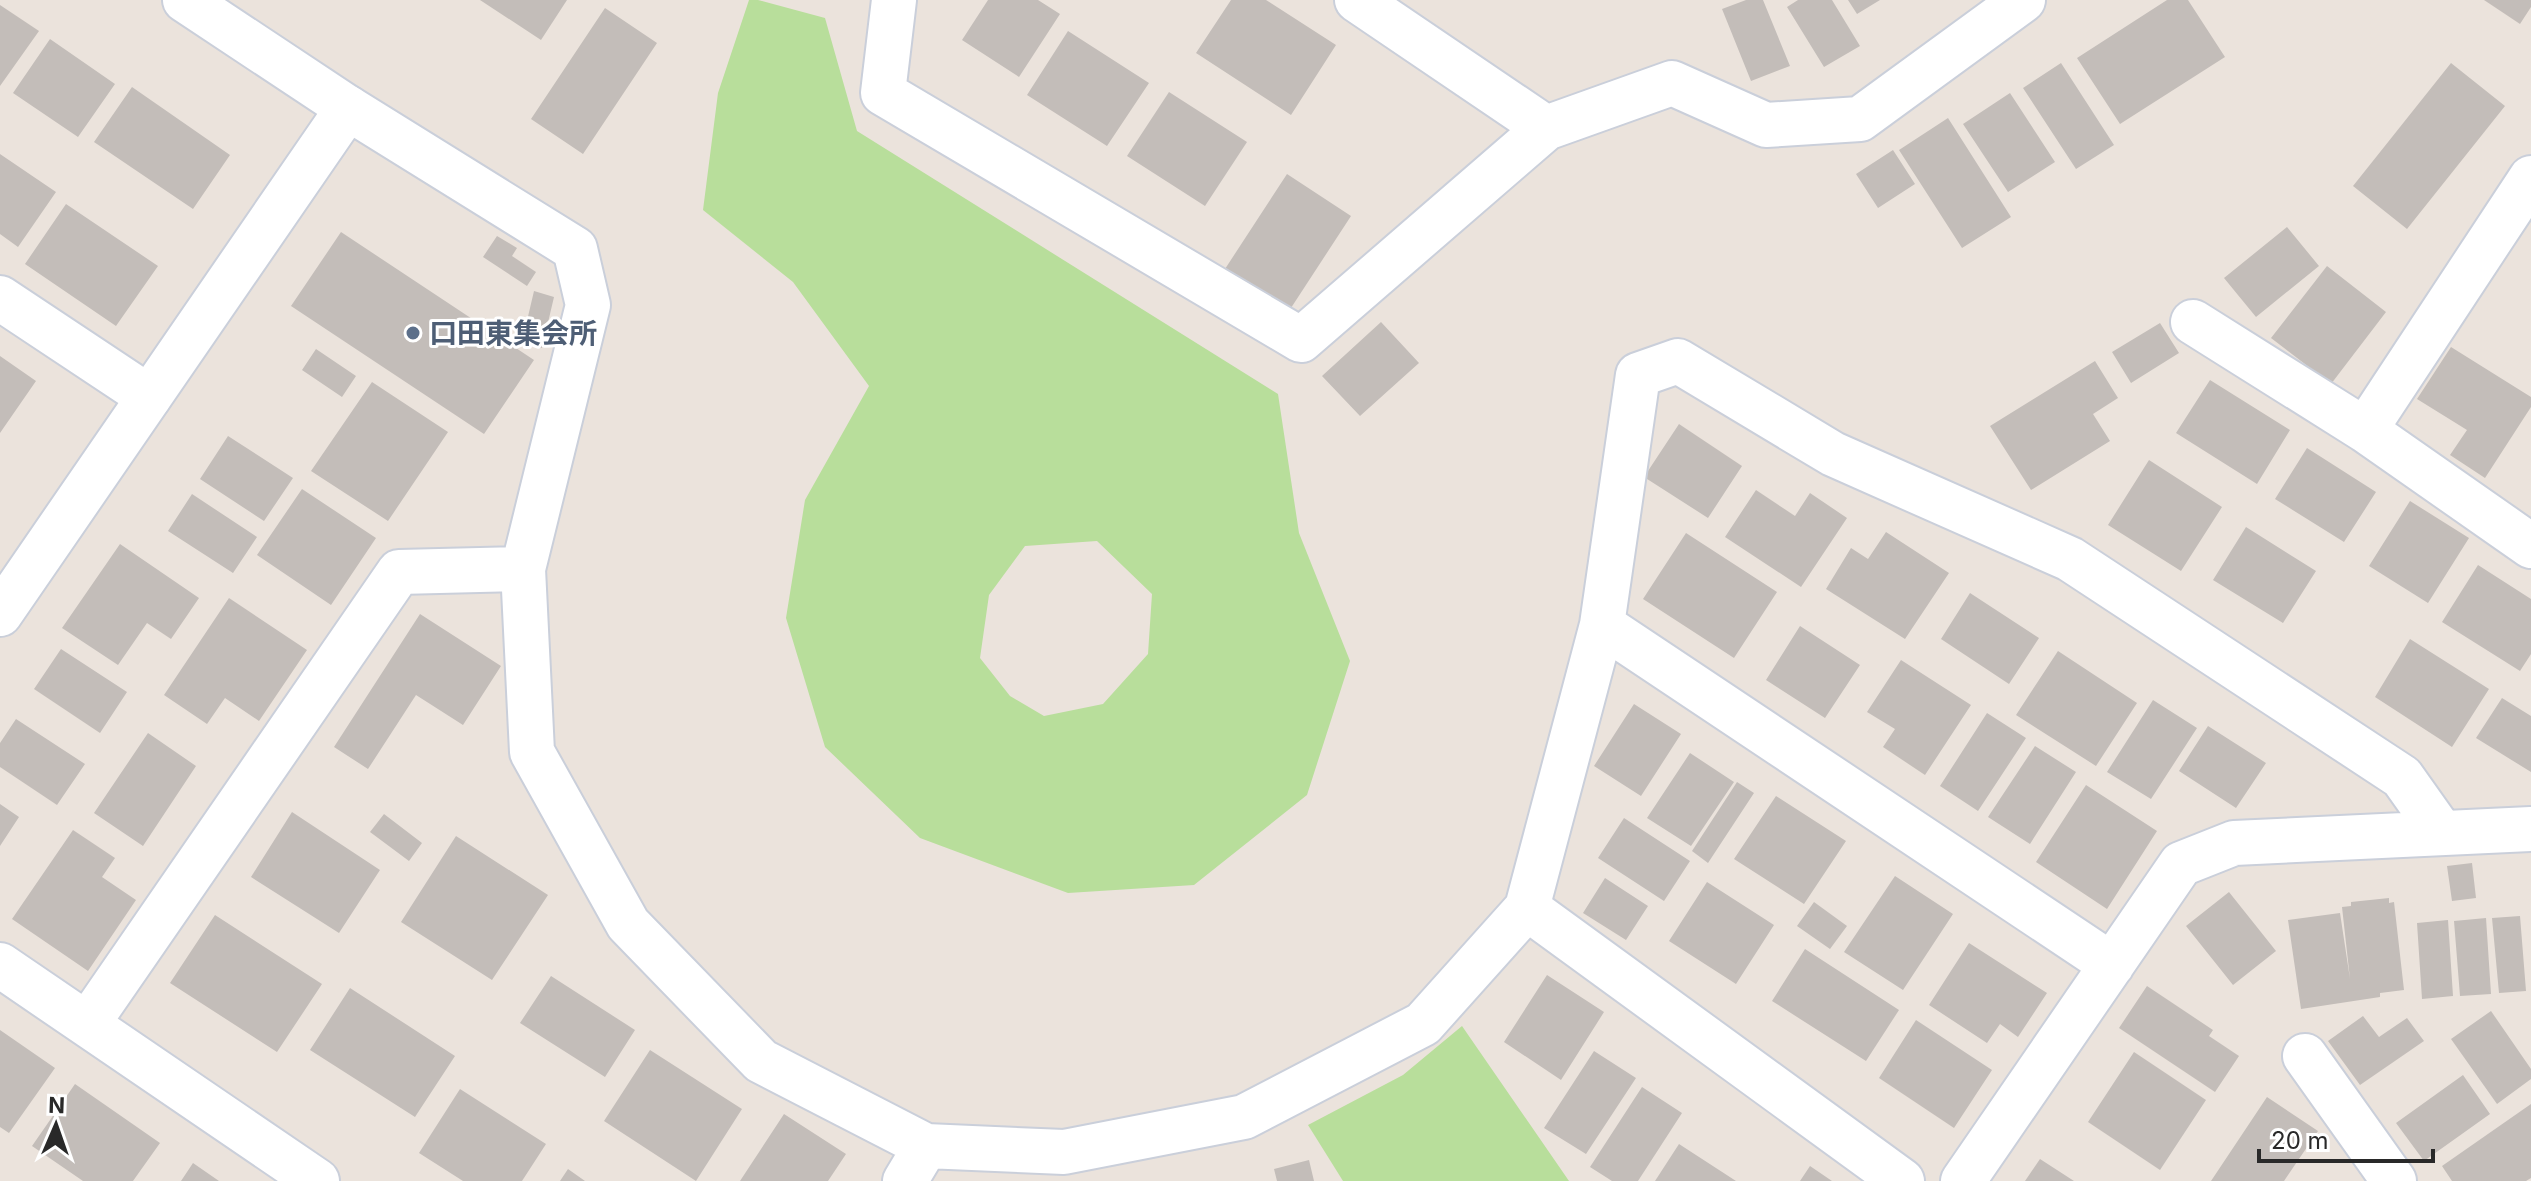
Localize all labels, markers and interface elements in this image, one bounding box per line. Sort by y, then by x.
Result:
place label: 口田東集会所 [429,316,597,350]
marker: 口田東集会所 [404,324,422,342]
north arrow [16,1085,96,1165]
text: N [48,1092,66,1118]
scale bar [2259,1113,2433,1163]
text: 20 m [2271,1126,2329,1155]

